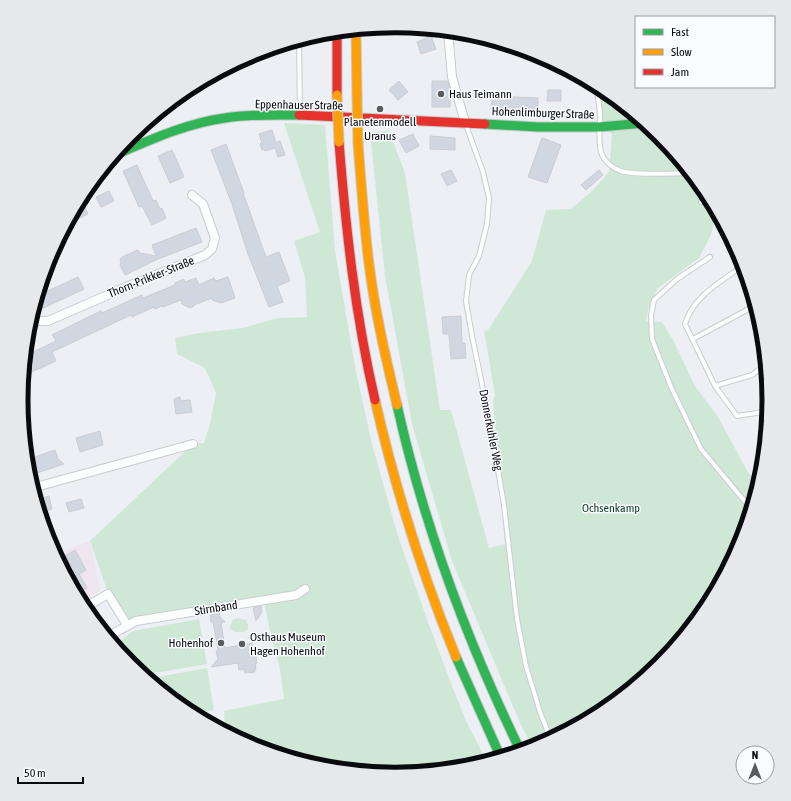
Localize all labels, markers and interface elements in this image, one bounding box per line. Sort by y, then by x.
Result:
legend [635,16,775,88]
text: Fast [671,25,689,39]
text: Slow [671,45,692,59]
text: Jam [671,65,689,79]
place label: Haus Teimann [449,87,512,101]
marker: Haus Teimann [436,89,446,99]
street label: Eppenhauser Straße [255,97,343,113]
marker: Planetenmodell Uranus [375,104,385,114]
street label: Hohenlimburger Straße [491,104,595,122]
place label: Planetenmodell Uranus [344,115,417,143]
street label: Thorn-Prikker-Straße [106,253,196,301]
street label: Donnerkuhler Weg [476,388,506,473]
park label: Ochsenkamp [582,501,640,515]
street label: Stirnband [193,598,239,618]
place label: Osthaus Museum Hagen Hohenhof [250,630,326,658]
place label: Hohenhof [169,636,214,650]
marker: Hohenhof [216,638,226,648]
marker: Osthaus Museum Hagen Hohenhof [237,639,247,649]
north arrow [735,745,775,785]
text: N [752,749,758,761]
scale bar [18,759,83,785]
text: 50 m [24,766,46,780]

